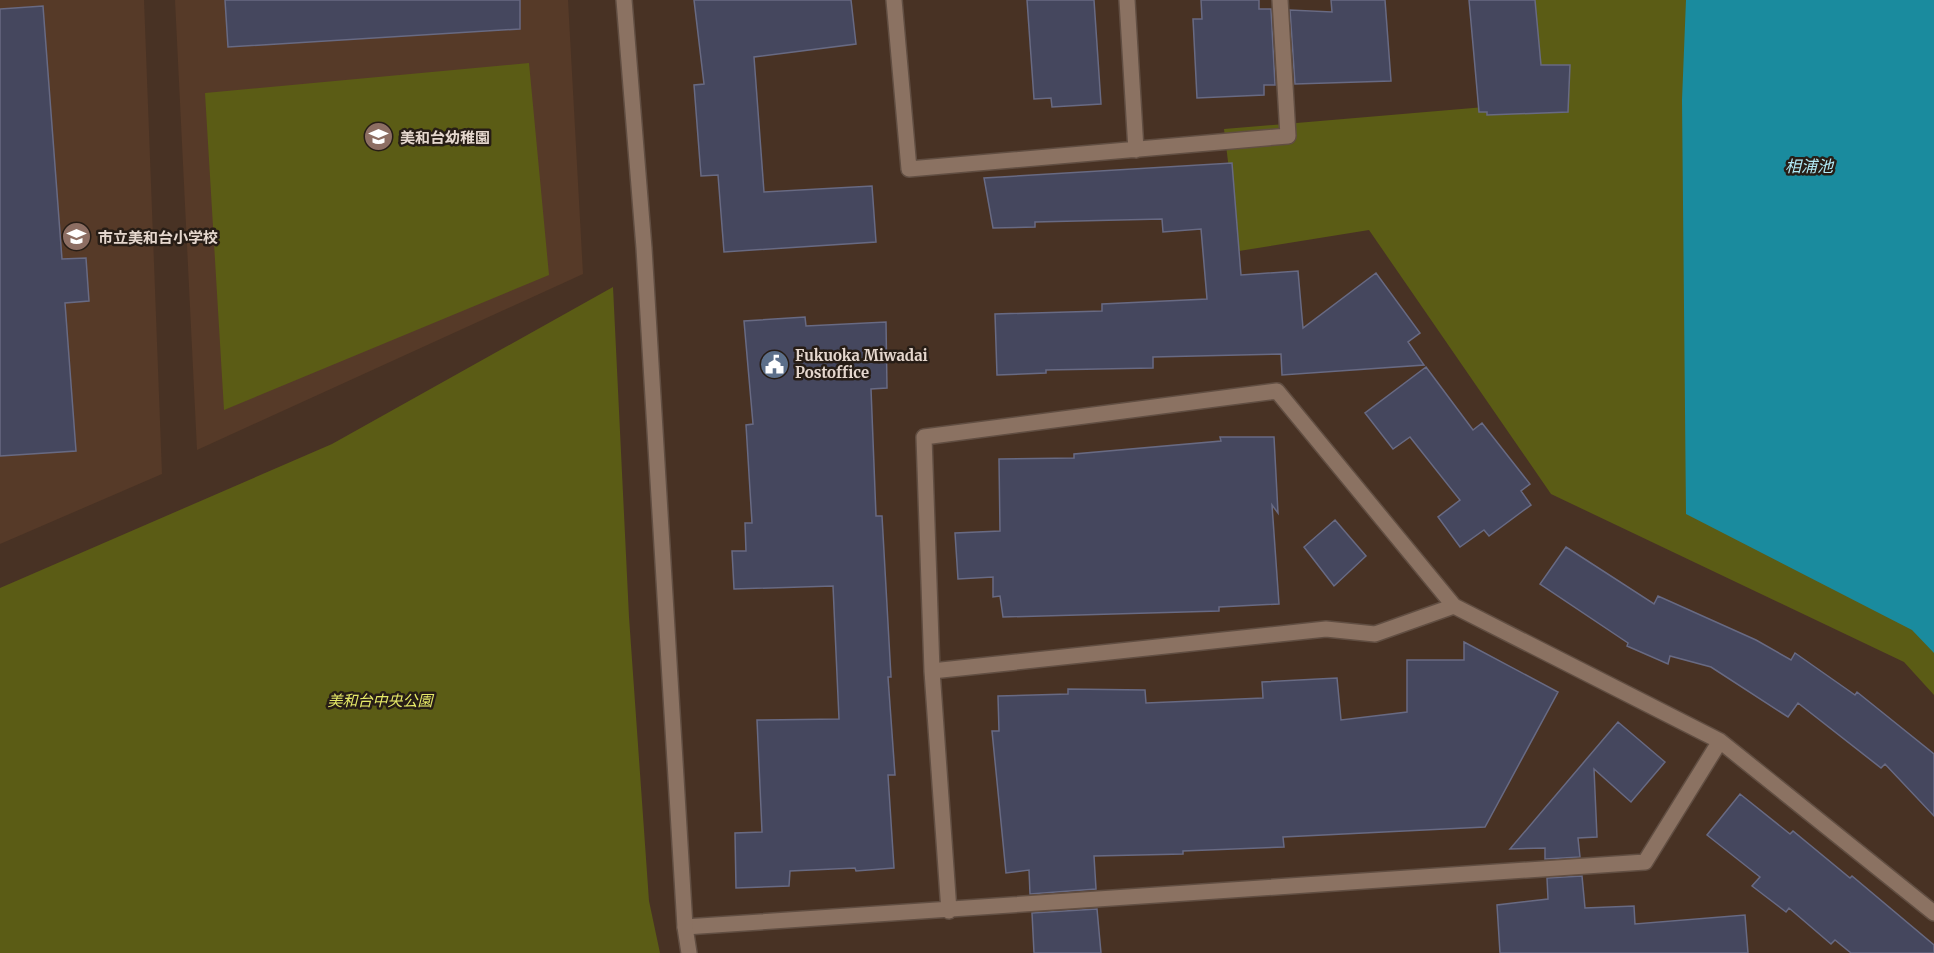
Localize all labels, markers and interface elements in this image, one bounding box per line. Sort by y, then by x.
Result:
school or university icon: 美和台幼稚園 [363,121,395,153]
place label: 美和台幼稚園 [400,128,490,147]
water label: 相浦池 [1785,156,1835,176]
school or university icon: 市立美和台小学校 [61,221,93,253]
place label: 市立美和台小学校 [98,228,218,247]
place label: Fukuoka Miwadai Postoffice [795,346,928,382]
public building icon: Fukuoka Miwadai Postoffice [758,348,790,380]
park label: 美和台中央公園 [327,691,434,710]

